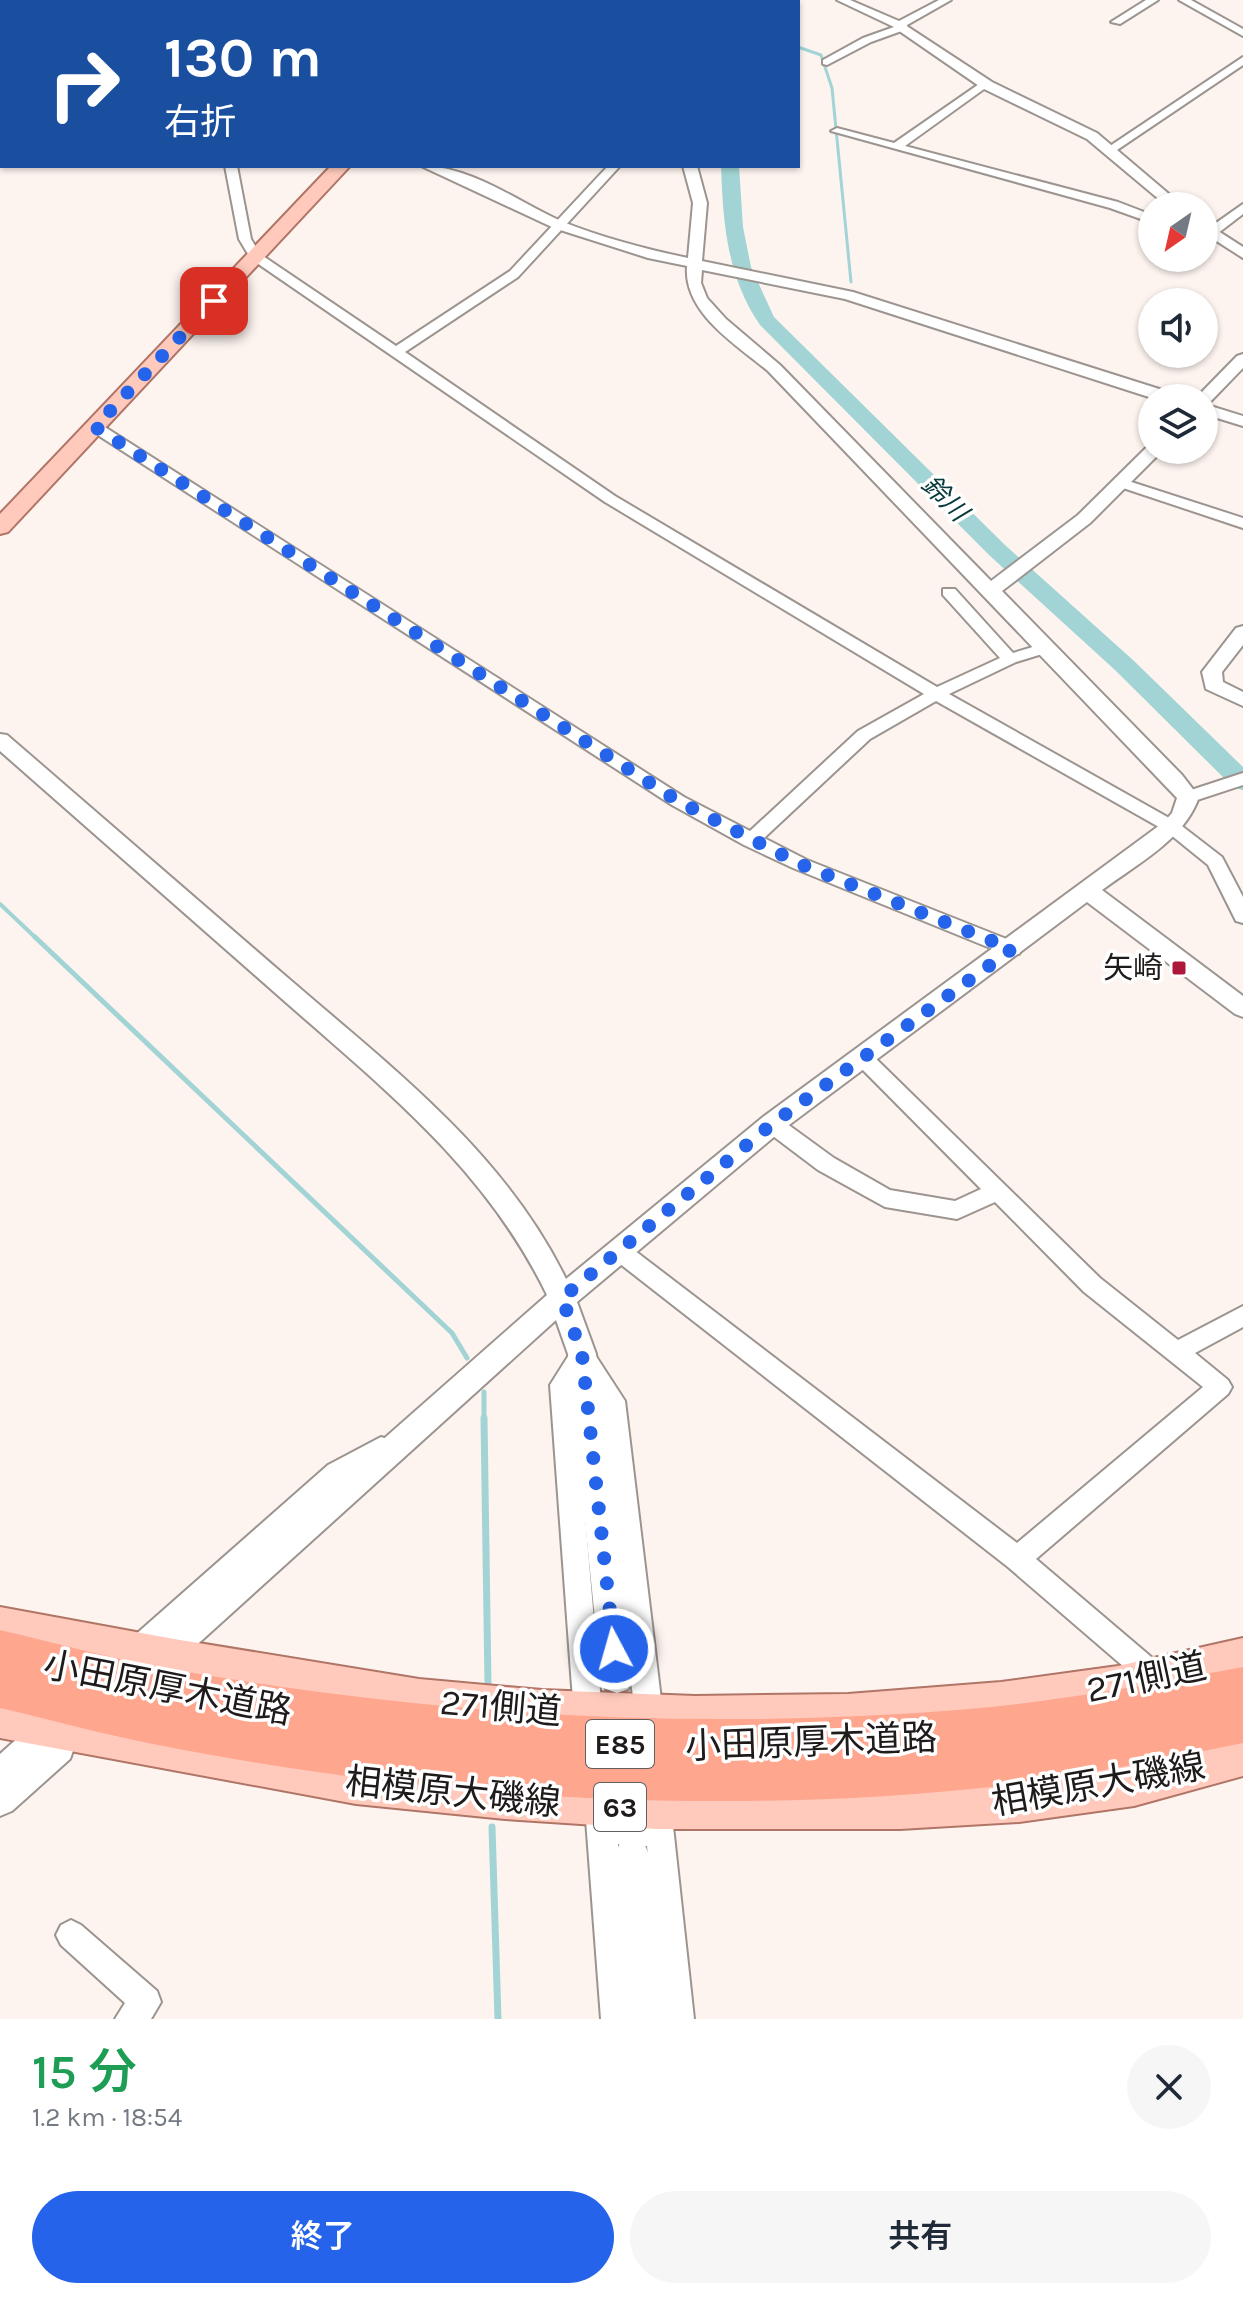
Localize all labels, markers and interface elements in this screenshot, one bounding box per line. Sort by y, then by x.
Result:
text: 130 m [164,25,322,90]
icon: right [32,32,136,136]
text: 右折 [164,101,236,143]
north arrow [1138,192,1218,272]
map controls [1138,192,1218,464]
pin [180,267,248,335]
icon: arrive [192,279,236,323]
button: sound [1138,288,1218,368]
button: layers [1138,384,1218,464]
water label: 鈴川 [915,469,976,530]
place label: 矢崎 [1103,950,1163,986]
marker: 矢崎 [1170,959,1188,977]
position arrow [572,1607,656,1691]
street label: 小田原厚木道路 [40,1643,296,1733]
street label: 271側道 [1082,1645,1210,1711]
street label: 271側道 [438,1681,563,1733]
street label: 小田原厚木道路 [684,1717,938,1767]
road number: E85 [586,1720,654,1768]
street label: 相模原大磯線 [988,1745,1208,1823]
street label: 相模原大磯線 [343,1760,563,1824]
road number: 63 [594,1783,646,1831]
text: 15 分 [32,2044,136,2100]
button: close [1127,2045,1211,2129]
text: 1.2 km · 18:54 [32,2102,182,2133]
button: 終了 [32,2191,614,2283]
button: 共有 [630,2191,1211,2283]

